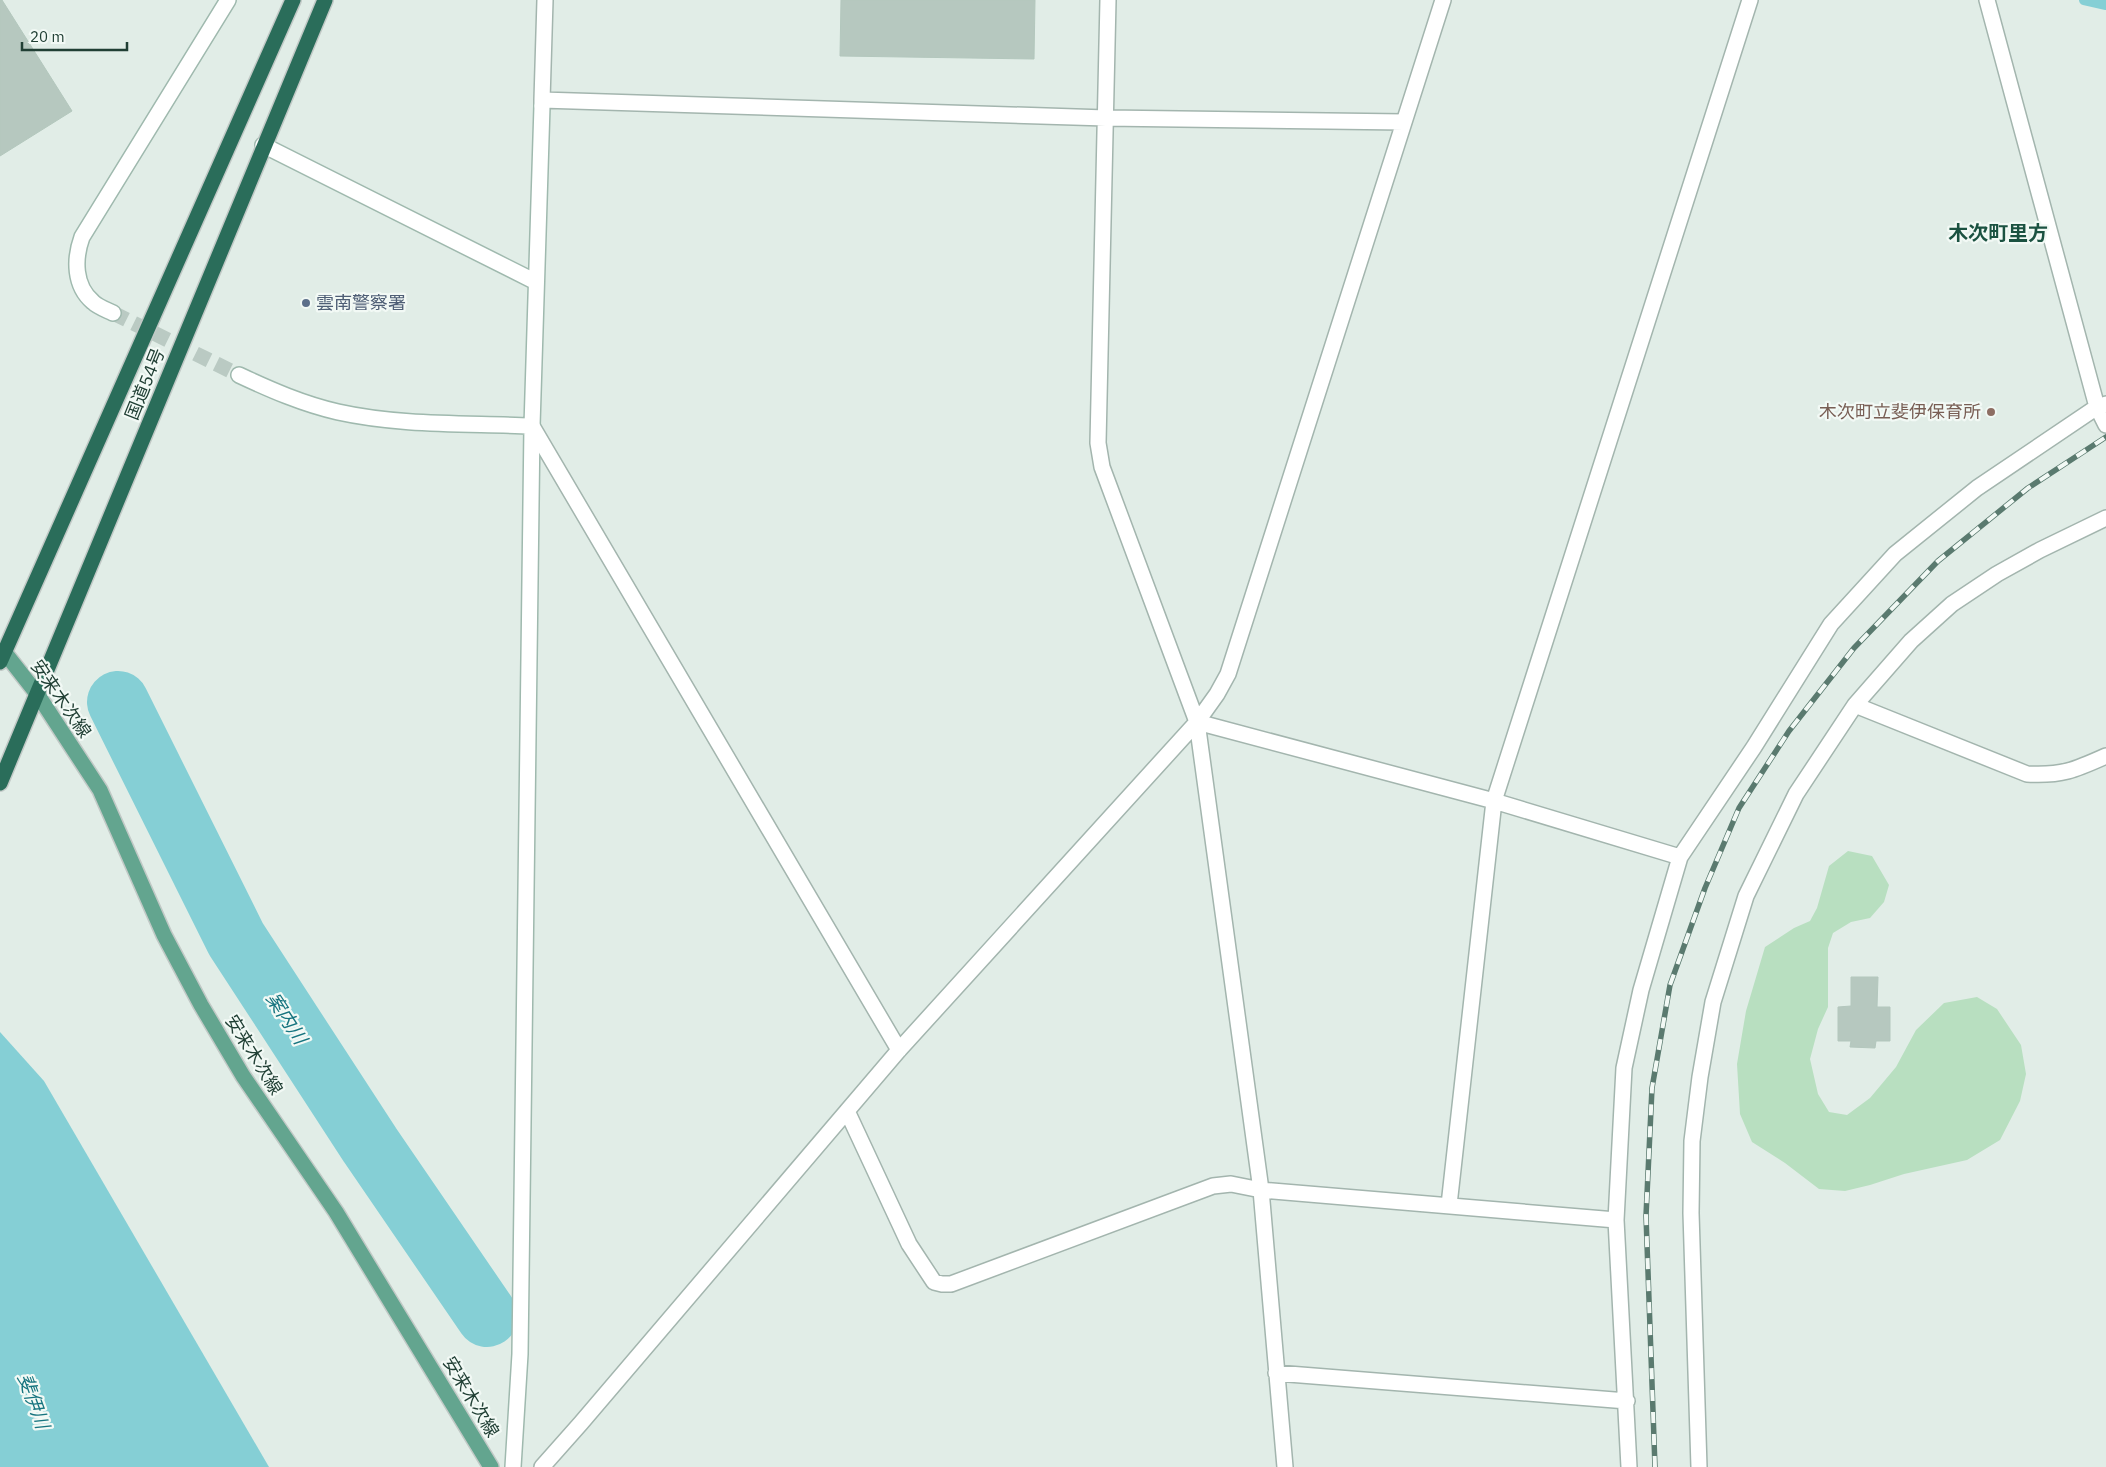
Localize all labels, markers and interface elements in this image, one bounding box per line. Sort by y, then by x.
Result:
scale bar [22,20,128,52]
text: 20 m [30,27,65,46]
district label: 木次町里方 [1948,219,2048,246]
place label: 雲南警察署 [316,291,406,314]
marker: 雲南警察署 [300,297,312,309]
street label: 国道54号 [120,344,169,423]
place label: 木次町立斐伊保育所 [1819,400,1981,423]
marker: 木次町立斐伊保育所 [1985,406,1997,418]
street label: 安来木次線 [26,655,97,742]
water label: 案内川 [261,988,314,1050]
street label: 安来木次線 [221,1010,288,1099]
street label: 安来木次線 [438,1352,504,1441]
water label: 斐伊川 [13,1370,56,1434]

